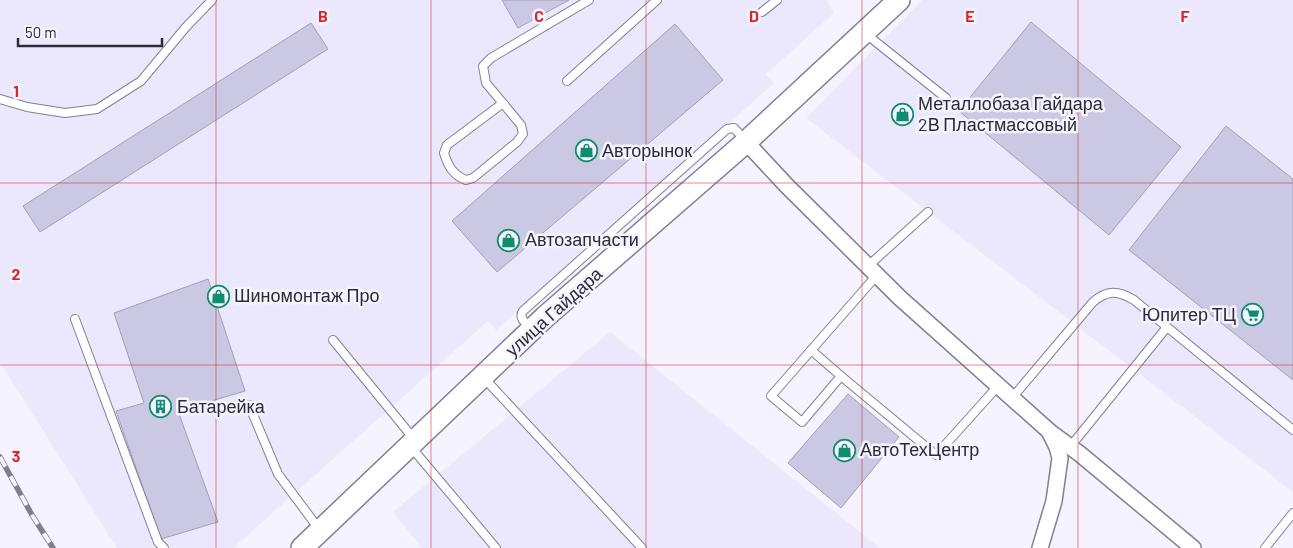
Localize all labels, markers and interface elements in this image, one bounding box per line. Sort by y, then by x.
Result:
text: B [318,6,328,25]
text: C [534,6,544,25]
text: D [749,6,759,25]
text: E [965,6,975,25]
text: F [1181,6,1190,25]
scale bar [18,15,161,47]
text: 50 m [25,23,57,41]
text: 1 [13,81,19,100]
place label: Металлобаза Гайдара 2В Пластмассовый [918,92,1104,135]
shop icon: Металлобаза Гайдара 2В Пластмассовый [890,102,914,126]
shop icon: Авторынок [574,139,598,163]
place label: Авторынок [602,139,692,161]
shop icon: Автозапчасти [497,228,521,252]
place label: Автозапчасти [525,228,639,250]
street label: улица Гайдара [500,261,607,360]
text: 2 [12,264,21,283]
shop icon: Шиномонтаж Про [206,284,230,308]
place label: Шиномонтаж Про [234,284,379,306]
place label: Юпитер ТЦ [1142,303,1236,325]
supermarket icon: Юпитер ТЦ [1240,303,1264,327]
building icon: Батарейка [149,395,173,419]
place label: Батарейка [177,395,266,417]
shop icon: АвтоТехЦентр [832,438,856,462]
place label: АвтоТехЦентр [860,438,979,460]
text: 3 [12,446,20,465]

